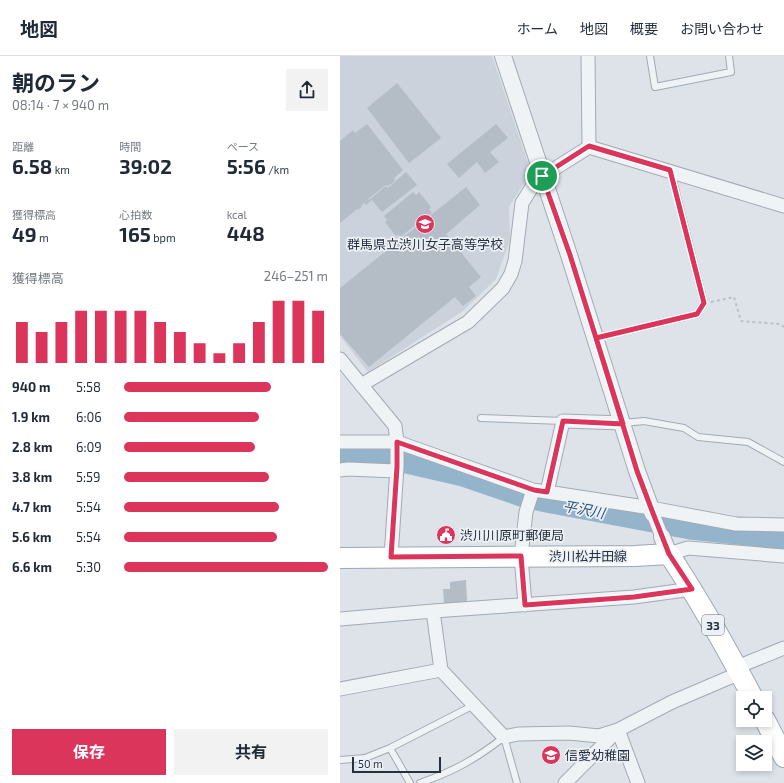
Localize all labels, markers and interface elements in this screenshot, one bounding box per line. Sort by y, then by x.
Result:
text: 地図 [20,17,58,40]
text: ホーム [516,20,558,37]
text: 地図 [580,20,608,37]
text: 概要 [630,20,658,37]
text: お問い合わせ [680,20,764,37]
text: 朝のラン [12,69,100,95]
button: share [286,69,328,111]
text: 08:14 · 7 × 940 m [12,97,109,113]
text: 距離 [12,140,34,153]
text: 時間 [119,140,141,153]
text: ペース [227,140,259,153]
text: 6.58 [12,154,52,178]
text: 39:02 [119,154,172,178]
text: 5:56 [227,154,266,178]
pin [525,159,559,193]
text: km [52,163,70,176]
text: /km [266,163,289,176]
icon: arrive [531,165,553,187]
text: 獲得標高 [12,208,56,221]
text: 心拍数 [119,208,152,221]
text: kcal [227,208,247,221]
school or university icon: 群馬県立渋川女子高等学校 [414,213,436,235]
text: 448 [227,221,265,245]
text: 49 [12,222,37,246]
text: 165 [119,222,151,246]
text: m [37,231,49,244]
text: bpm [151,231,176,244]
place label: 群馬県立渋川女子高等学校 [347,236,503,252]
text: 246–251 m [264,268,328,284]
text: 獲得標高 [12,270,64,286]
text: 940 m [12,379,50,395]
text: 5:58 [76,379,101,395]
text: 1.9 km [12,409,50,425]
text: 6:06 [76,409,102,425]
text: 2.8 km [12,439,52,455]
text: 6:09 [76,439,102,455]
text: 3.8 km [12,469,52,485]
text: 5:59 [76,469,100,485]
water label: 平沢川 [562,497,608,522]
text: 4.7 km [12,499,51,515]
text: 5:54 [76,499,101,515]
public building icon: 渋川川原町郵便局 [435,524,457,546]
place label: 渋川川原町郵便局 [460,527,564,543]
text: 5.6 km [12,529,52,545]
text: 5:54 [76,529,101,545]
street label: 渋川松井田線 [549,548,627,564]
text: 6.6 km [12,559,52,575]
text: 5:30 [76,559,101,575]
road number: 33 [702,615,724,635]
map controls [736,691,772,771]
button: locate [736,691,772,727]
button: 保存 [12,729,166,775]
button: 共有 [174,729,328,775]
button: layers [736,735,772,771]
school or university icon: 信愛幼稚園 [540,744,562,766]
place label: 信愛幼稚園 [565,747,630,763]
scale bar [352,755,441,774]
text: 50 m [358,757,383,770]

